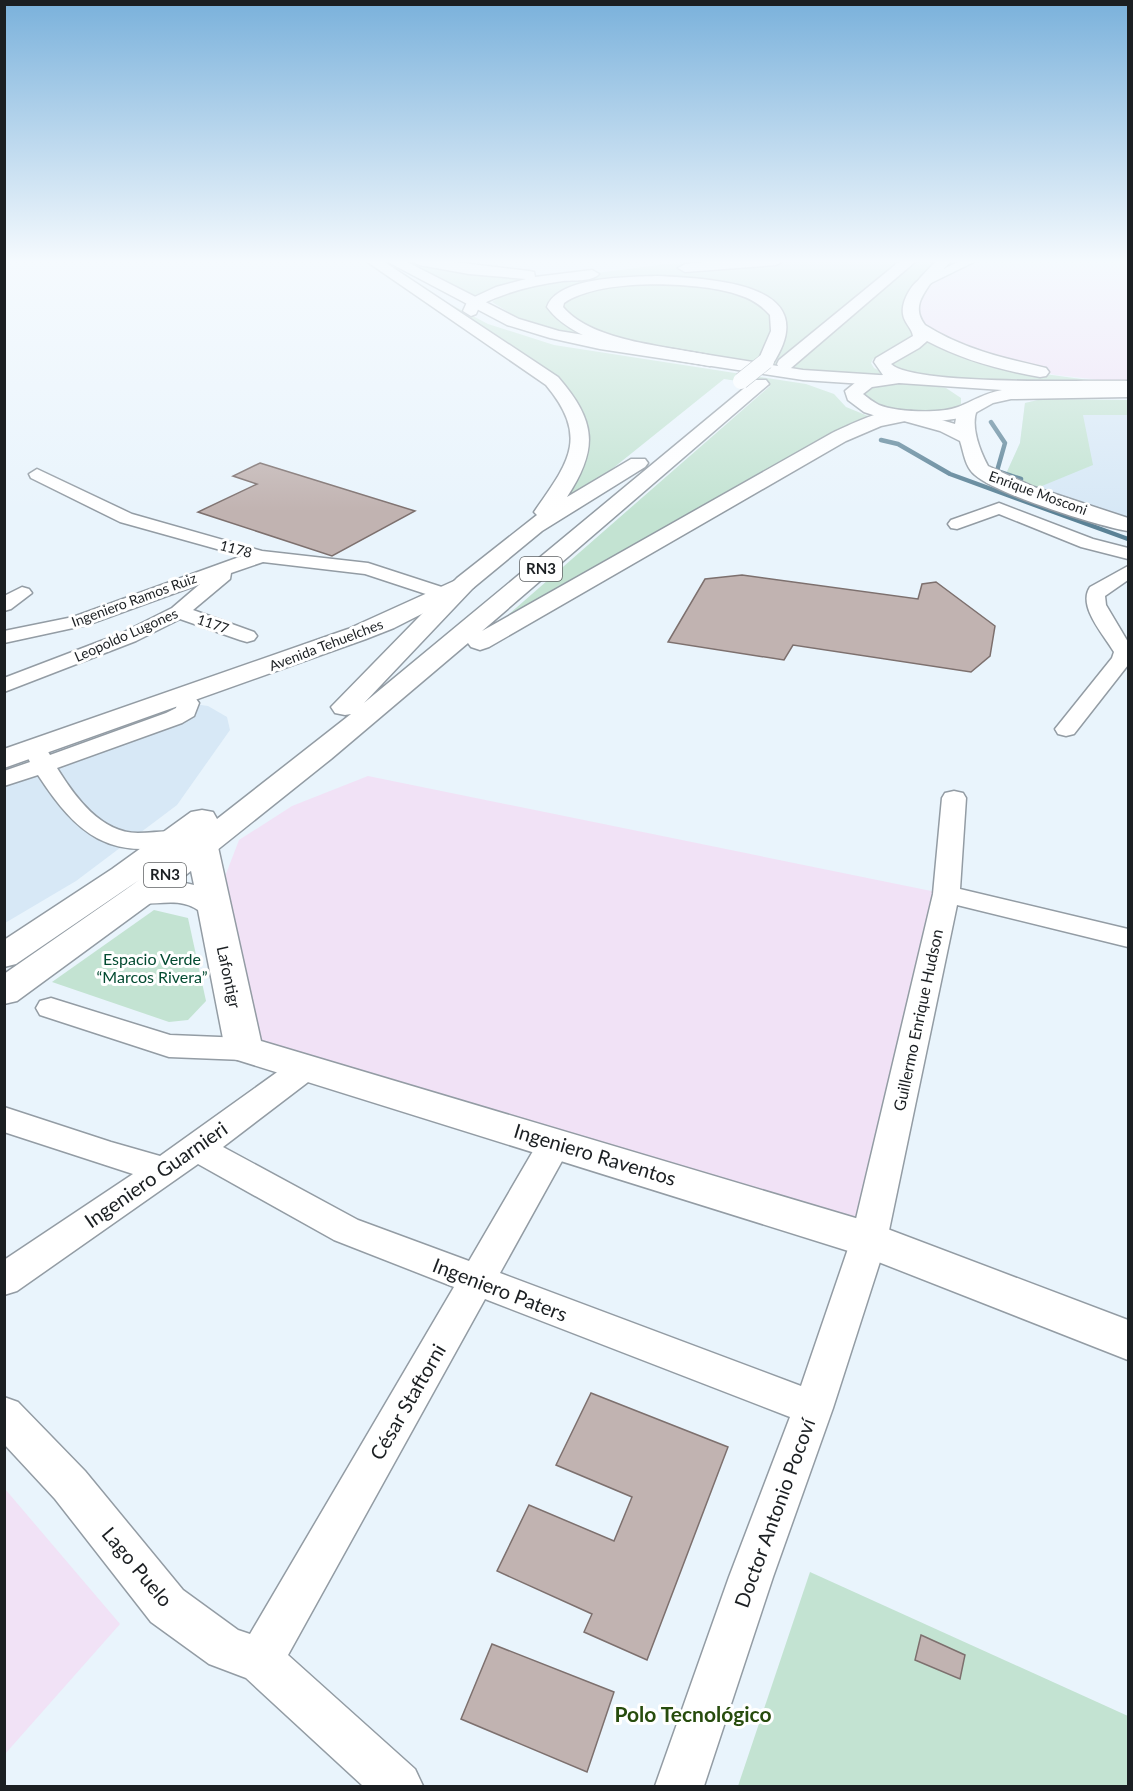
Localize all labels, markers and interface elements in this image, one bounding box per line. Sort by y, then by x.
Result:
street label: Enrique Mosconi [987,467,1090,518]
street label: 1178 [218,536,254,561]
road number: RN3 [520,557,562,581]
street label: Ingeniero Ramos Ruiz [69,569,199,630]
street label: Leopoldo Lugones [71,604,180,665]
street label: 1177 [195,610,231,637]
street label: Avenida Tehuelches [266,615,385,674]
road number: RN3 [144,863,186,887]
street label: Guillermo Enrique Hudson [889,927,946,1113]
street label: Lafontigr [214,944,245,1010]
park label: Espacio Verde “Marcos Rivera” [97,949,208,986]
street label: Ingeniero Guarnieri [79,1116,231,1232]
street label: Ingeniero Raventos [511,1118,679,1190]
street label: Ingeniero Paters [430,1252,571,1326]
street label: César Staftorni [364,1339,450,1464]
street label: Doctor Antonio Pocoví [729,1414,820,1610]
street label: Lago Puelo [98,1522,178,1611]
district label: Polo Tecnológico [614,1701,772,1726]

